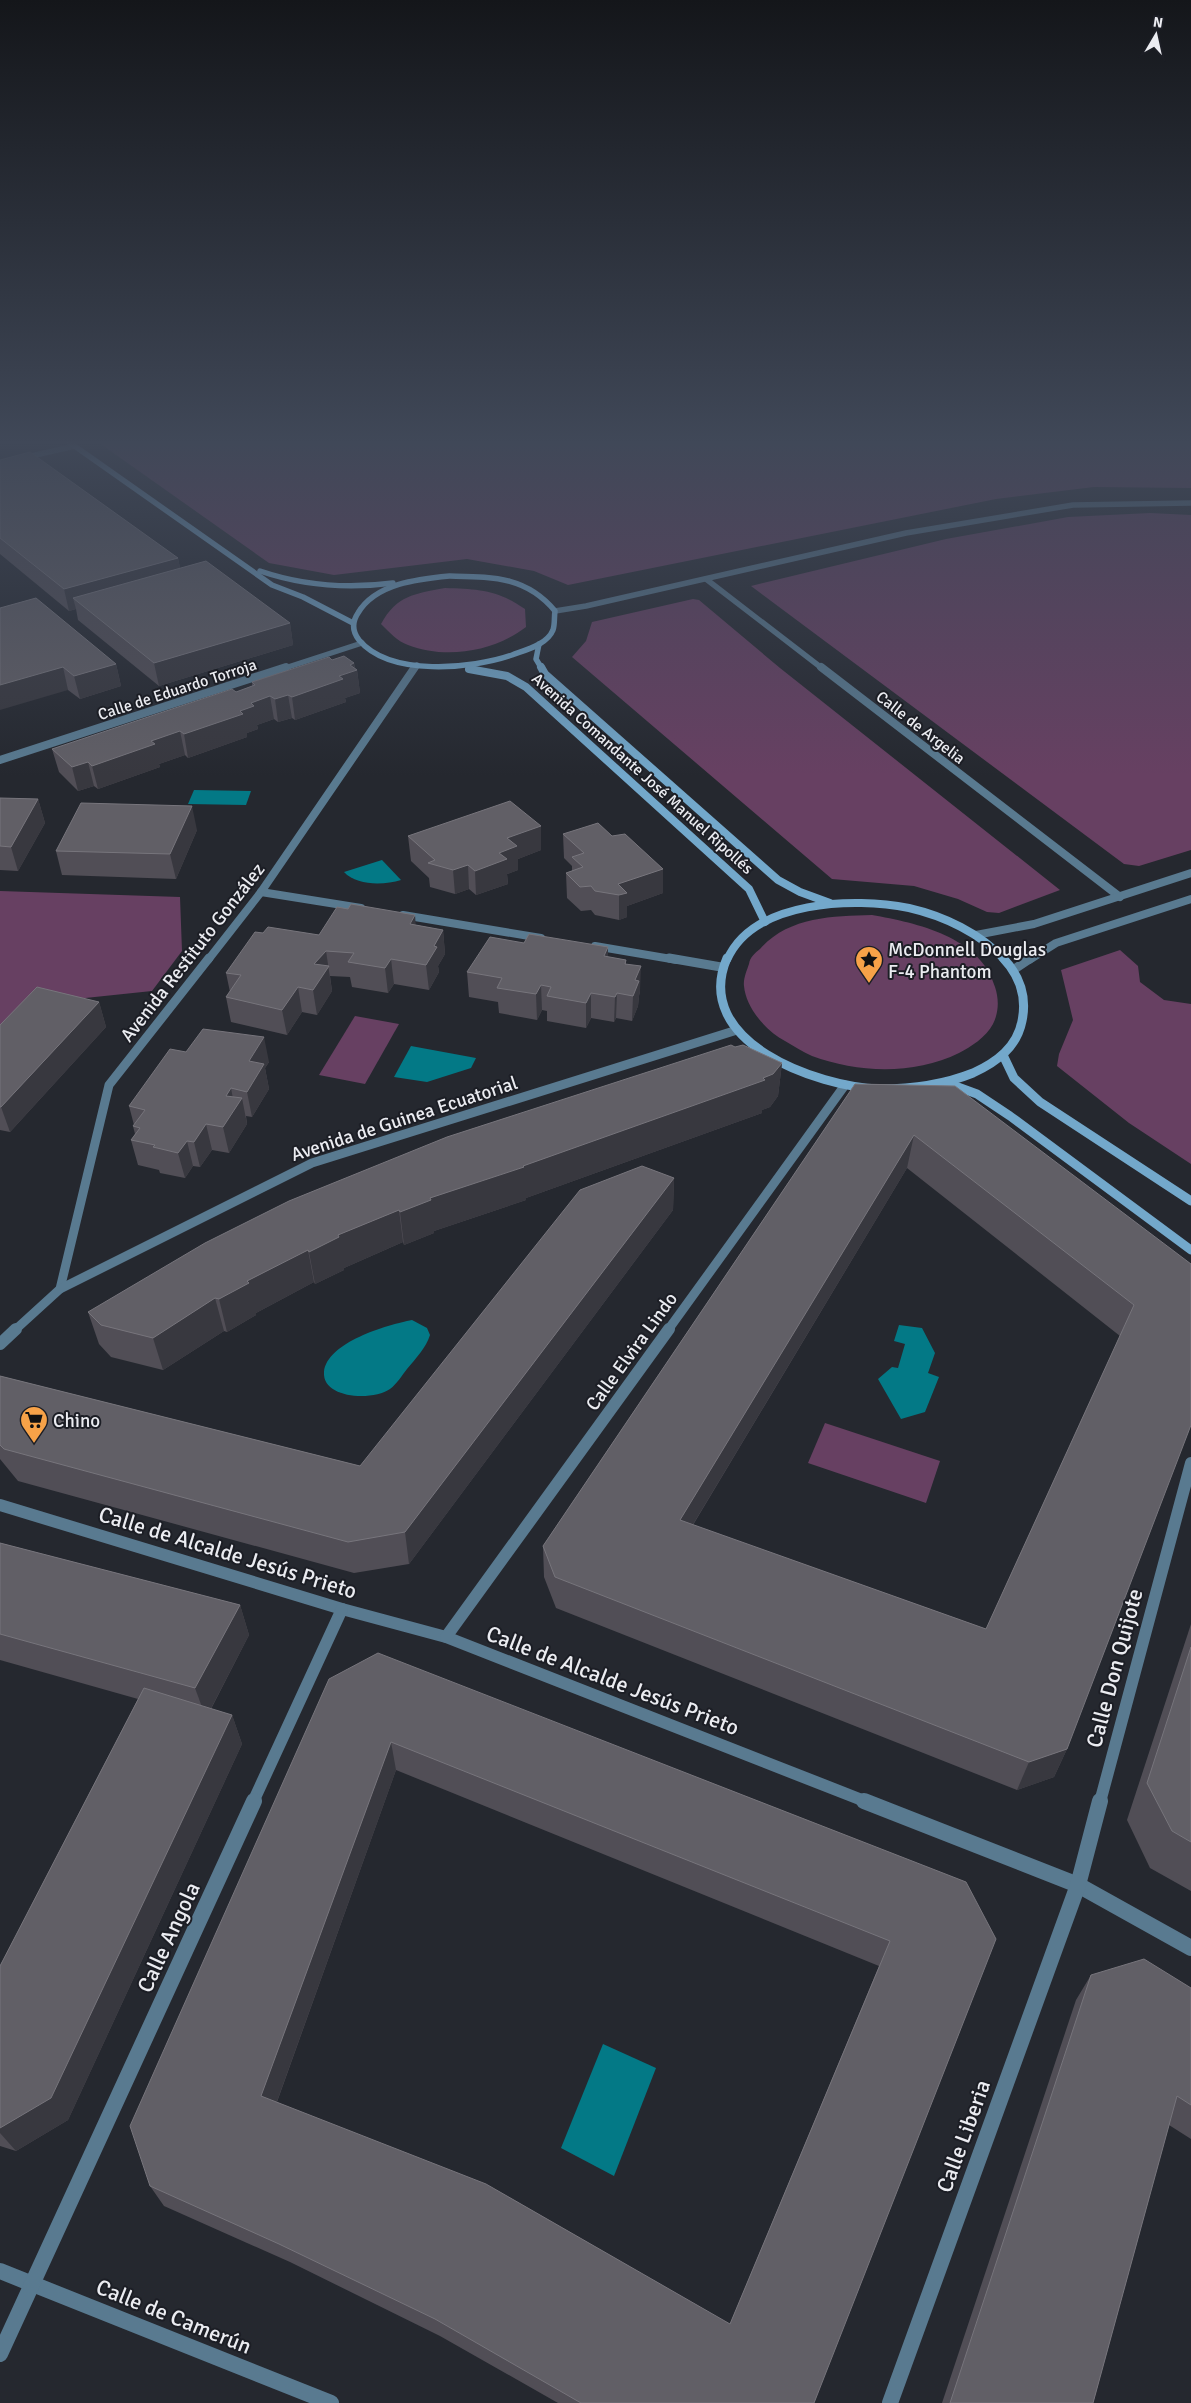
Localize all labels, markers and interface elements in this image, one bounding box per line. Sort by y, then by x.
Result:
north arrow [1131,10,1181,60]
text: N [1152,13,1164,32]
street label: Calle de Eduardo Torroja [95,655,259,725]
street label: Avenida Comandante José Manuel Ripollés [527,669,757,879]
street label: Calle de Argelia [872,687,969,769]
street label: Avenida Restituto González [115,858,270,1047]
place label: McDonnell Douglas F-4 Phantom [888,938,1046,984]
place icon: McDonnell Douglas F-4 Phantom [854,945,884,984]
street label: Avenida de Guinea Ecuatorial [288,1071,521,1167]
street label: Calle Elvira Lindo [581,1287,683,1416]
supermarket icon: Chino [19,1405,49,1444]
place label: Chino [53,1409,100,1433]
street label: Calle de Alcalde Jesús Prieto [96,1500,360,1605]
street label: Calle Don Quijote [1080,1586,1149,1750]
street label: Calle de Alcalde Jesús Prieto [483,1620,743,1741]
street label: Calle Angola [131,1878,206,1997]
street label: Calle Liberia [931,2076,996,2196]
street label: Calle de Camerún [92,2273,255,2360]

